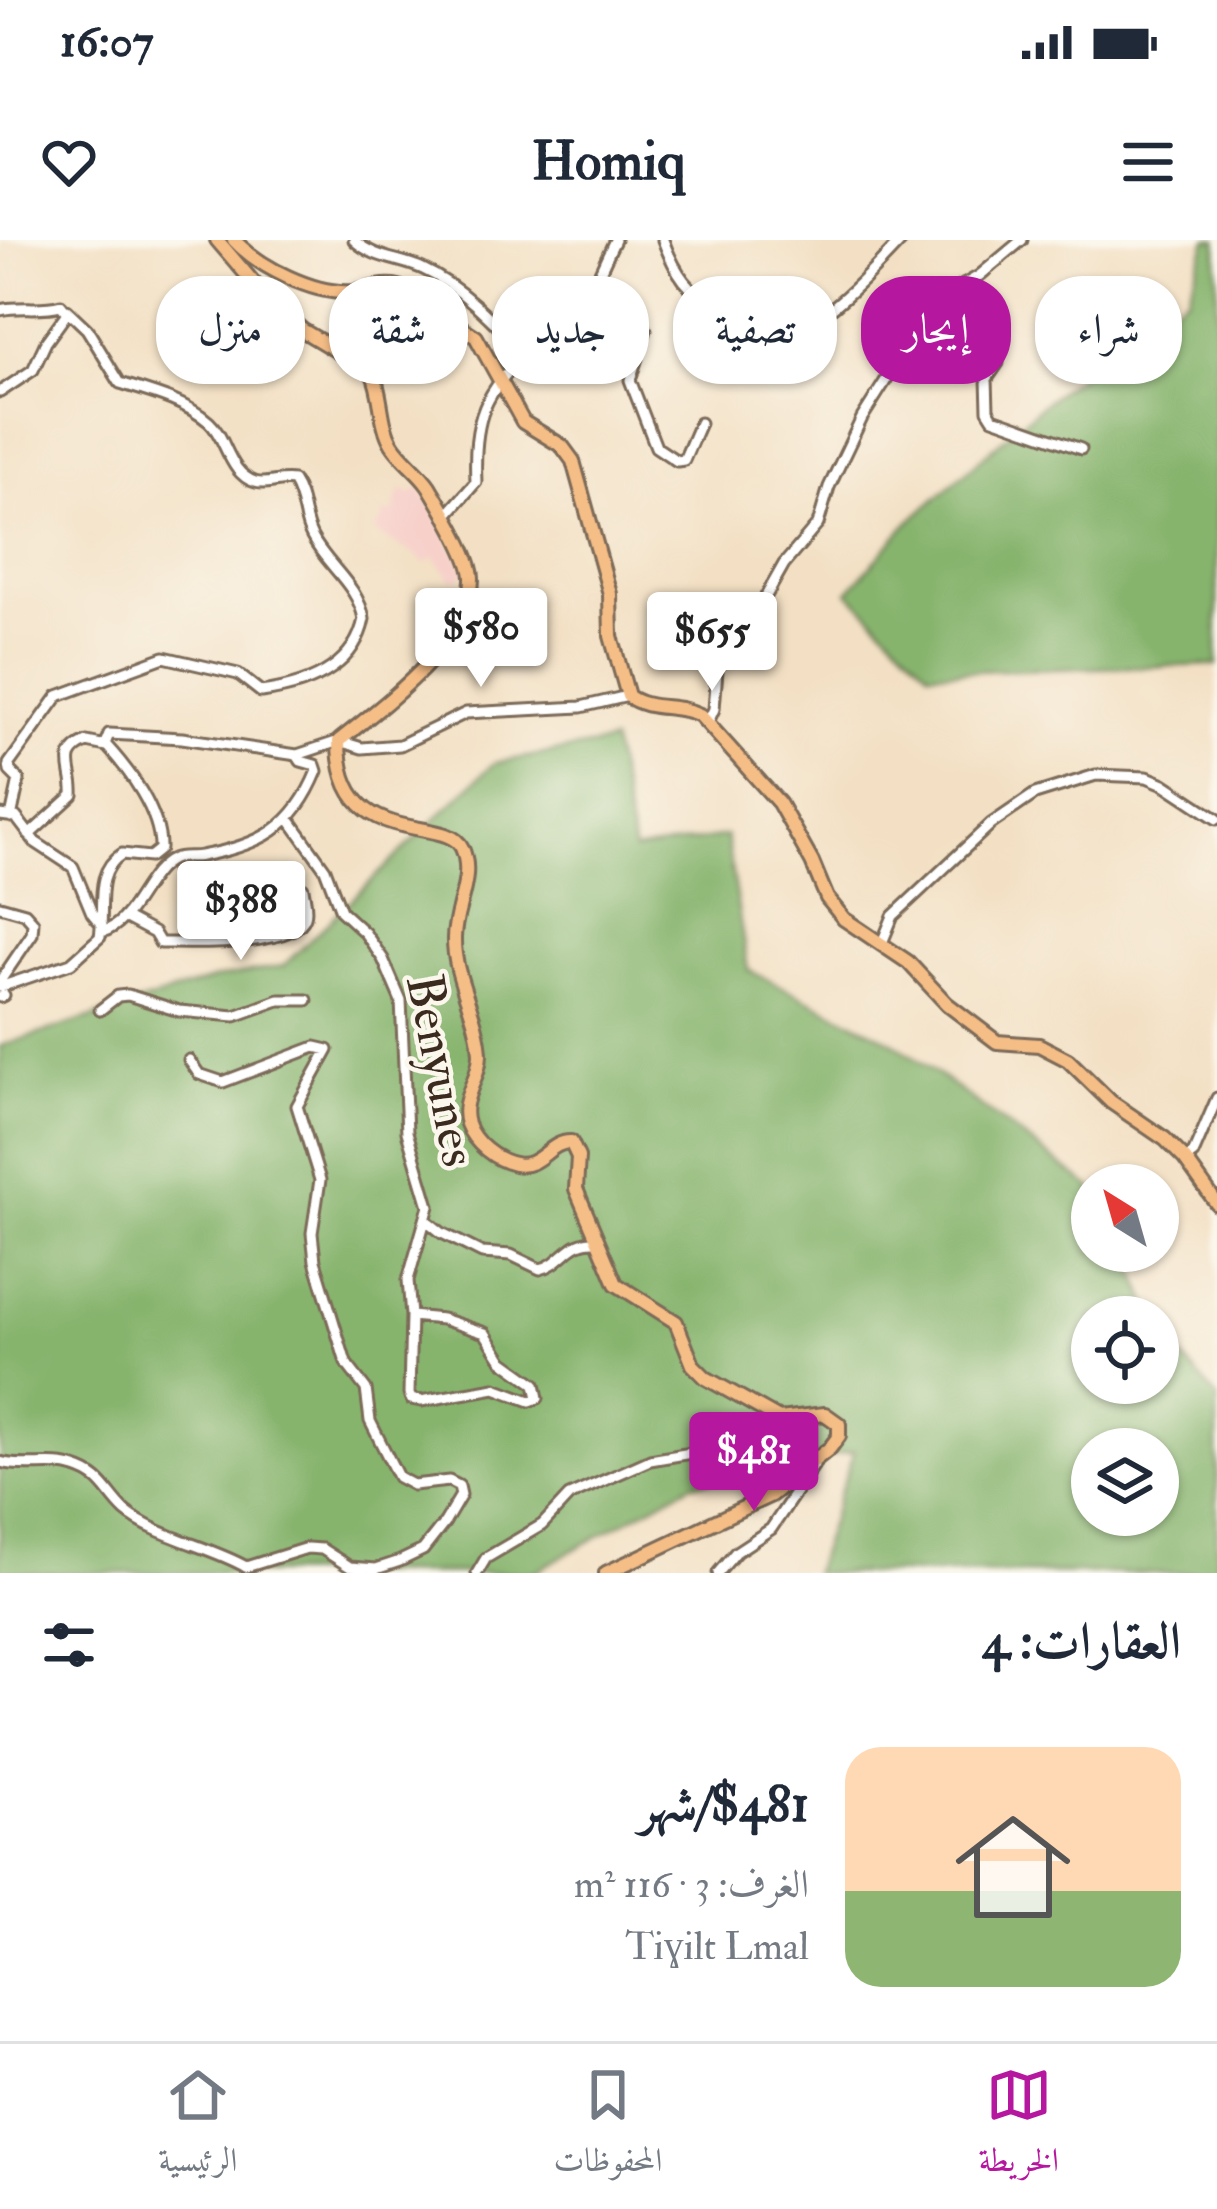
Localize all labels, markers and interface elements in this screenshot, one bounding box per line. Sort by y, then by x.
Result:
text: 16:07 [60,14,153,70]
text: Homiq [532,128,685,196]
icon: heart [36,129,102,195]
icon: menu [1115,129,1181,195]
chip: منزل [156,276,305,384]
chip: شقة [329,276,468,384]
chip: جديد [492,276,649,384]
chip: تصفية [673,276,837,384]
chip: إيجار [861,276,1011,384]
chip: شراء [1035,276,1182,384]
pin: $580 [410,588,552,690]
pin: $655 [641,592,783,694]
text: $580 [442,602,520,651]
text: $655 [674,606,750,655]
pin: $388 [170,861,312,963]
text: $388 [204,875,278,924]
street label: Benyunes [391,969,491,1172]
north arrow [1071,1164,1179,1272]
map controls [1071,1164,1179,1536]
button: locate [1071,1296,1179,1404]
pin: $481 [683,1412,825,1514]
text: $481 [716,1426,792,1475]
button: layers [1071,1428,1179,1536]
text: العقارات: 4 [982,1610,1181,1674]
icon: filters [36,1612,102,1678]
text: $481/شهر [639,1773,809,1837]
icon: home [941,1795,1085,1939]
text: الغرف: 3 · 116 m² [574,1860,809,1909]
text: Tiɣilt Lmal [625,1922,809,1971]
tab: الرئيسية [158,2062,237,2192]
tab: المحفوظات [554,2062,662,2192]
tab: الخريطة [979,2062,1059,2192]

